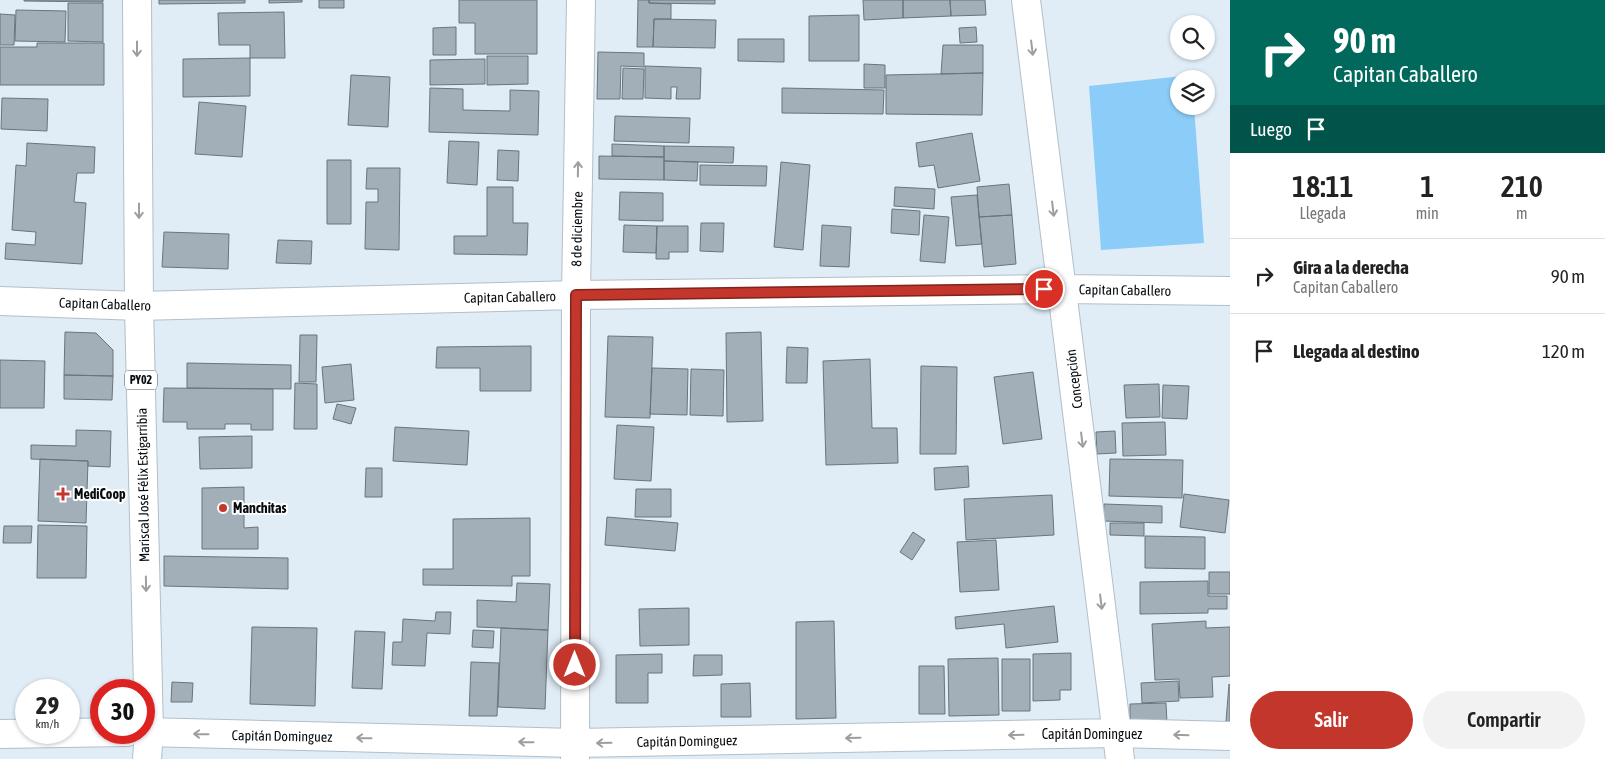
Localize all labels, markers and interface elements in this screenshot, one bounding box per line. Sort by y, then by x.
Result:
map controls [1170,15,1215,115]
button: search [1170,15,1215,60]
icon: right [1250,20,1315,85]
text: 90 m [1333,20,1396,60]
one-way arrow [132,40,142,56]
one-way arrow [1027,40,1037,56]
text: Capitan Caballero [1333,61,1478,87]
button: layers [1170,70,1215,115]
icon: arrive [1302,115,1330,143]
text: Luego [1250,118,1292,140]
one-way arrow [573,162,583,178]
text: 18:11 [1292,169,1354,203]
text: 1 [1420,169,1434,203]
text: 210 [1501,169,1543,203]
street label: 8 de diciembre [568,191,586,267]
one-way arrow [1048,201,1058,217]
one-way arrow [134,203,143,219]
text: Llegada [1300,204,1346,222]
text: min [1416,204,1439,222]
text: m [1516,204,1528,222]
text: Gira a la derecha [1293,256,1409,278]
icon: right [1250,262,1278,290]
text: 90 m [1551,265,1585,287]
pin [1023,268,1065,310]
icon: arrive [1030,275,1058,303]
text: Capitan Caballero [1293,278,1398,296]
street label: Capitan Caballero [1079,281,1171,299]
street label: Capitan Caballero [464,288,556,306]
street label: Capitan Caballero [59,294,151,314]
icon: arrive [1250,337,1278,365]
text: Llegada al destino [1293,340,1420,362]
text: 120 m [1542,340,1585,362]
street label: Concepción [1062,348,1086,410]
road number: PY02 [125,370,157,390]
street label: Mariscal José Félix Estigarribia [134,408,152,562]
one-way arrow [1077,432,1087,448]
place label: MediCoop [74,486,126,502]
marker: MediCoop [56,487,70,501]
place label: Manchitas [233,500,286,516]
marker: Manchitas [217,502,229,514]
one-way arrow [141,575,151,591]
one-way arrow [1096,593,1106,609]
position arrow [548,638,600,690]
speed limit sign: 30 [90,679,155,744]
text: 29 [36,691,59,719]
button: Salir [1250,691,1413,749]
button: Compartir [1423,691,1585,749]
text: km/h [36,717,59,731]
street label: Capitán Dominguez [1042,726,1142,742]
street label: Capitán Dominguez [232,727,332,745]
one-way arrow [193,729,209,738]
one-way arrow [1008,730,1024,740]
one-way arrow [1174,730,1190,740]
street label: Capitán Dominguez [637,732,737,750]
one-way arrow [356,733,372,743]
one-way arrow [846,733,862,743]
one-way arrow [518,737,534,747]
one-way arrow [596,738,612,748]

